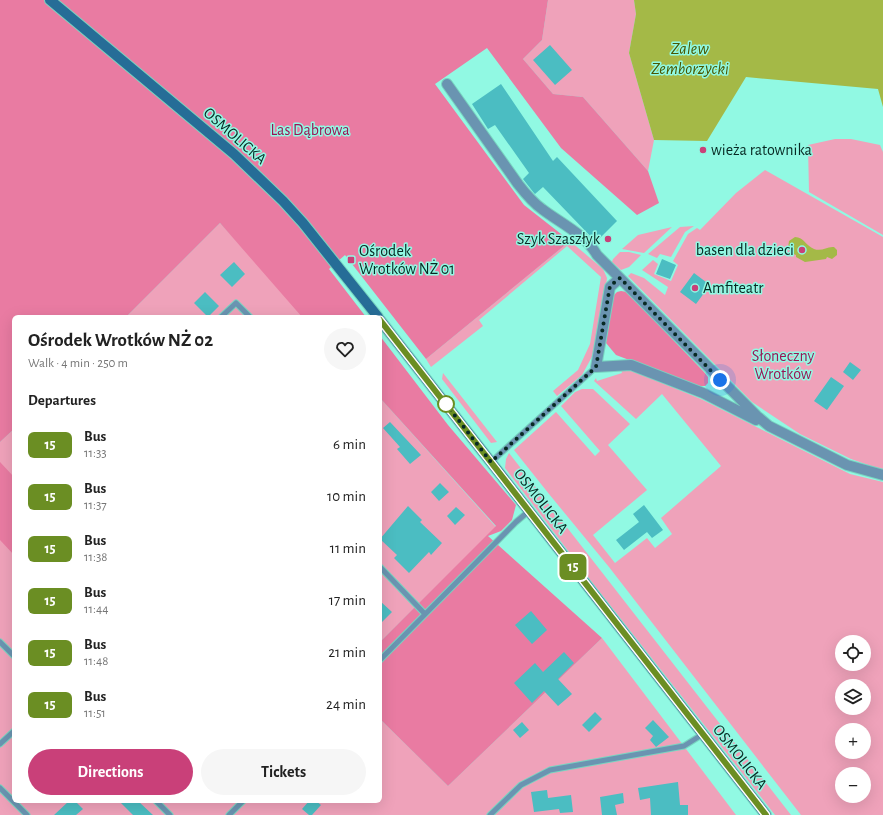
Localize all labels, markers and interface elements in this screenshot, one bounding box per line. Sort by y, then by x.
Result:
water label: Zalew Zemborzycki [651,40,729,77]
street label: OSMOLICKA [201,105,269,167]
park label: Las Dąbrowa [270,122,350,138]
place label: wieża ratownika [711,142,812,158]
marker: wieża ratownika [698,145,708,155]
place label: Szyk Szaszłyk [517,231,601,248]
marker: Szyk Szaszłyk [603,234,613,244]
place label: basen dla dzieci [696,242,794,258]
place label: Ośrodek Wrotków NŻ 01 [359,243,455,277]
marker: basen dla dzieci [797,245,807,255]
marker: Ośrodek Wrotków NŻ 01 [346,255,356,265]
place label: Amfiteatr [703,280,764,296]
marker: Amfiteatr [690,283,700,293]
button: heart [324,328,366,370]
text: Ośrodek Wrotków NŻ 02 [28,331,213,350]
park label: Słoneczny Wrotków [752,348,814,382]
text: Walk · 4 min · 250 m [28,357,128,370]
your location [710,370,730,390]
text: Departures [28,393,96,408]
unlabelled marker [437,395,455,413]
text: Bus [84,429,106,444]
text: 6 min [333,437,366,452]
text: 15 [44,438,56,452]
text: 11:33 [84,447,107,460]
street label: OSMOLICKA [511,466,571,536]
text: Bus [84,481,106,496]
text: 10 min [327,489,366,504]
text: 15 [44,490,56,504]
text: 11:37 [84,499,107,512]
text: Bus [84,533,106,548]
text: 11 min [330,541,366,556]
text: 15 [44,542,56,556]
text: 11:38 [84,551,107,564]
line badge: 15 [555,554,591,580]
text: 15 [567,560,579,574]
text: Bus [84,585,106,600]
text: 17 min [329,593,366,608]
text: 15 [44,594,56,608]
text: 11:44 [84,603,108,616]
map controls [835,635,871,803]
button: locate [835,635,871,671]
text: Bus [84,637,106,652]
text: 21 min [328,645,366,660]
text: 15 [44,646,56,660]
text: 11:48 [84,655,108,668]
button: layers [835,679,871,715]
text: Bus [84,689,106,704]
text: 24 min [326,697,366,712]
text: 15 [44,698,56,712]
text: 11:51 [84,707,106,720]
street label: OSMOLICKA [710,722,770,792]
button: + [835,723,871,759]
button: Directions [28,749,193,795]
button: Tickets [201,749,366,795]
button: − [835,767,871,803]

